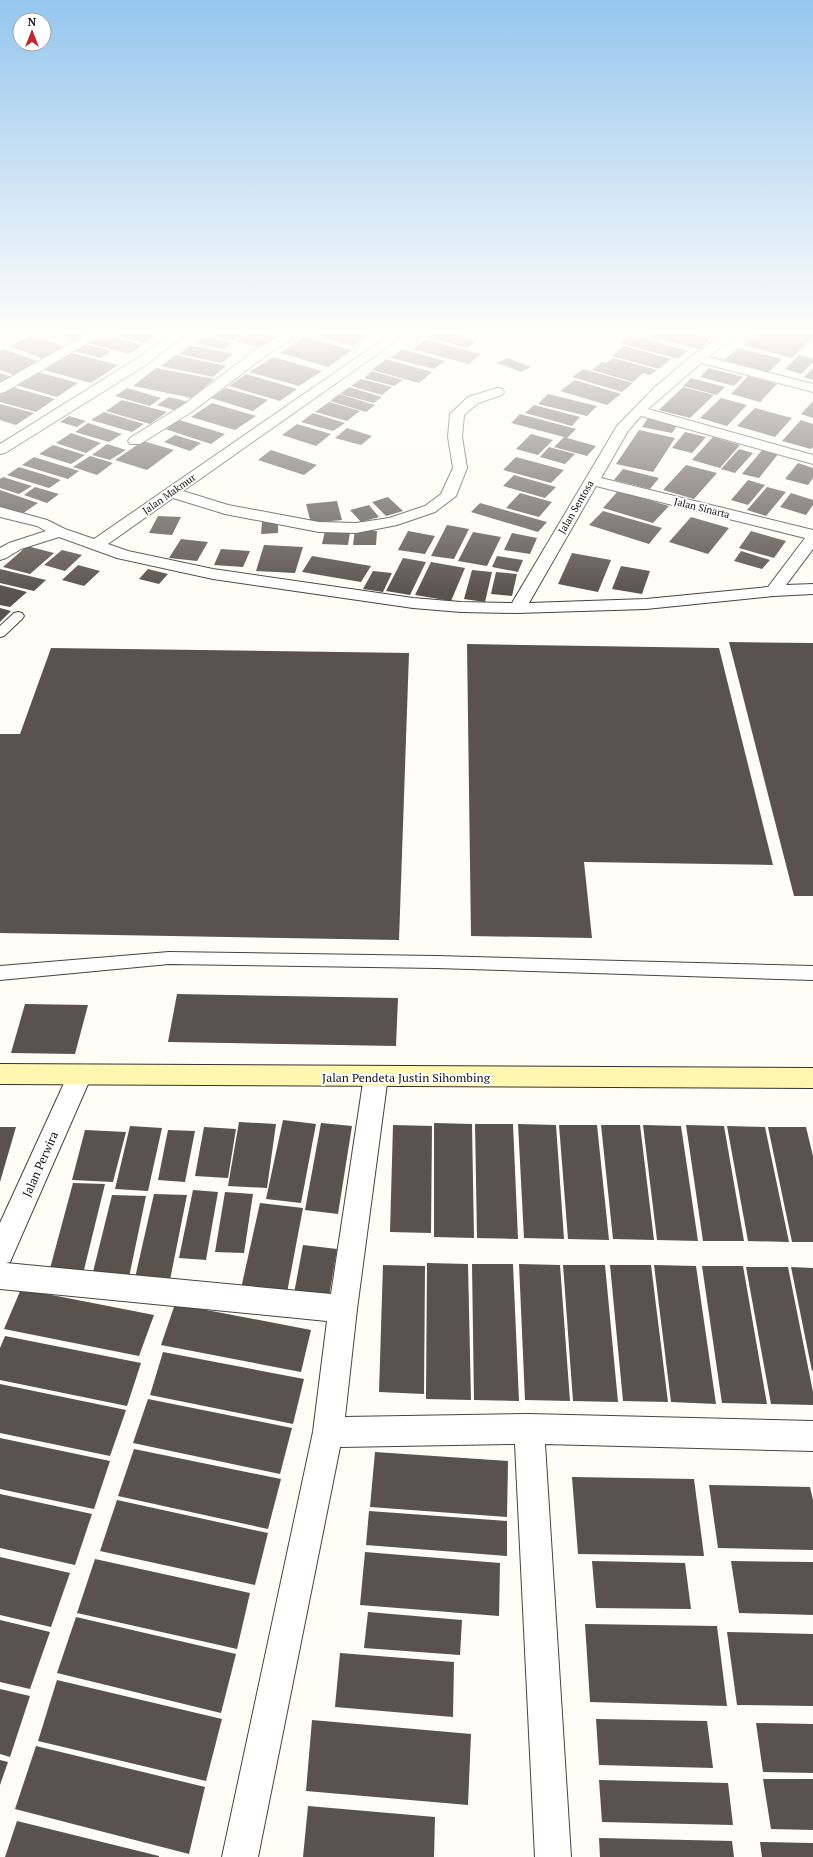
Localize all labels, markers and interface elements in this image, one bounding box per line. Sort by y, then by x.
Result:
north arrow [12,12,52,52]
text: N [28,15,37,29]
street label: Jalan Makmur [140,471,198,517]
street label: Jalan Sentosa [555,478,597,536]
street label: Jalan Sinarta [673,495,731,521]
street label: Jalan Pendeta Justin Sihombing [322,1070,491,1085]
street label: Jalan Perwira [19,1129,61,1199]

